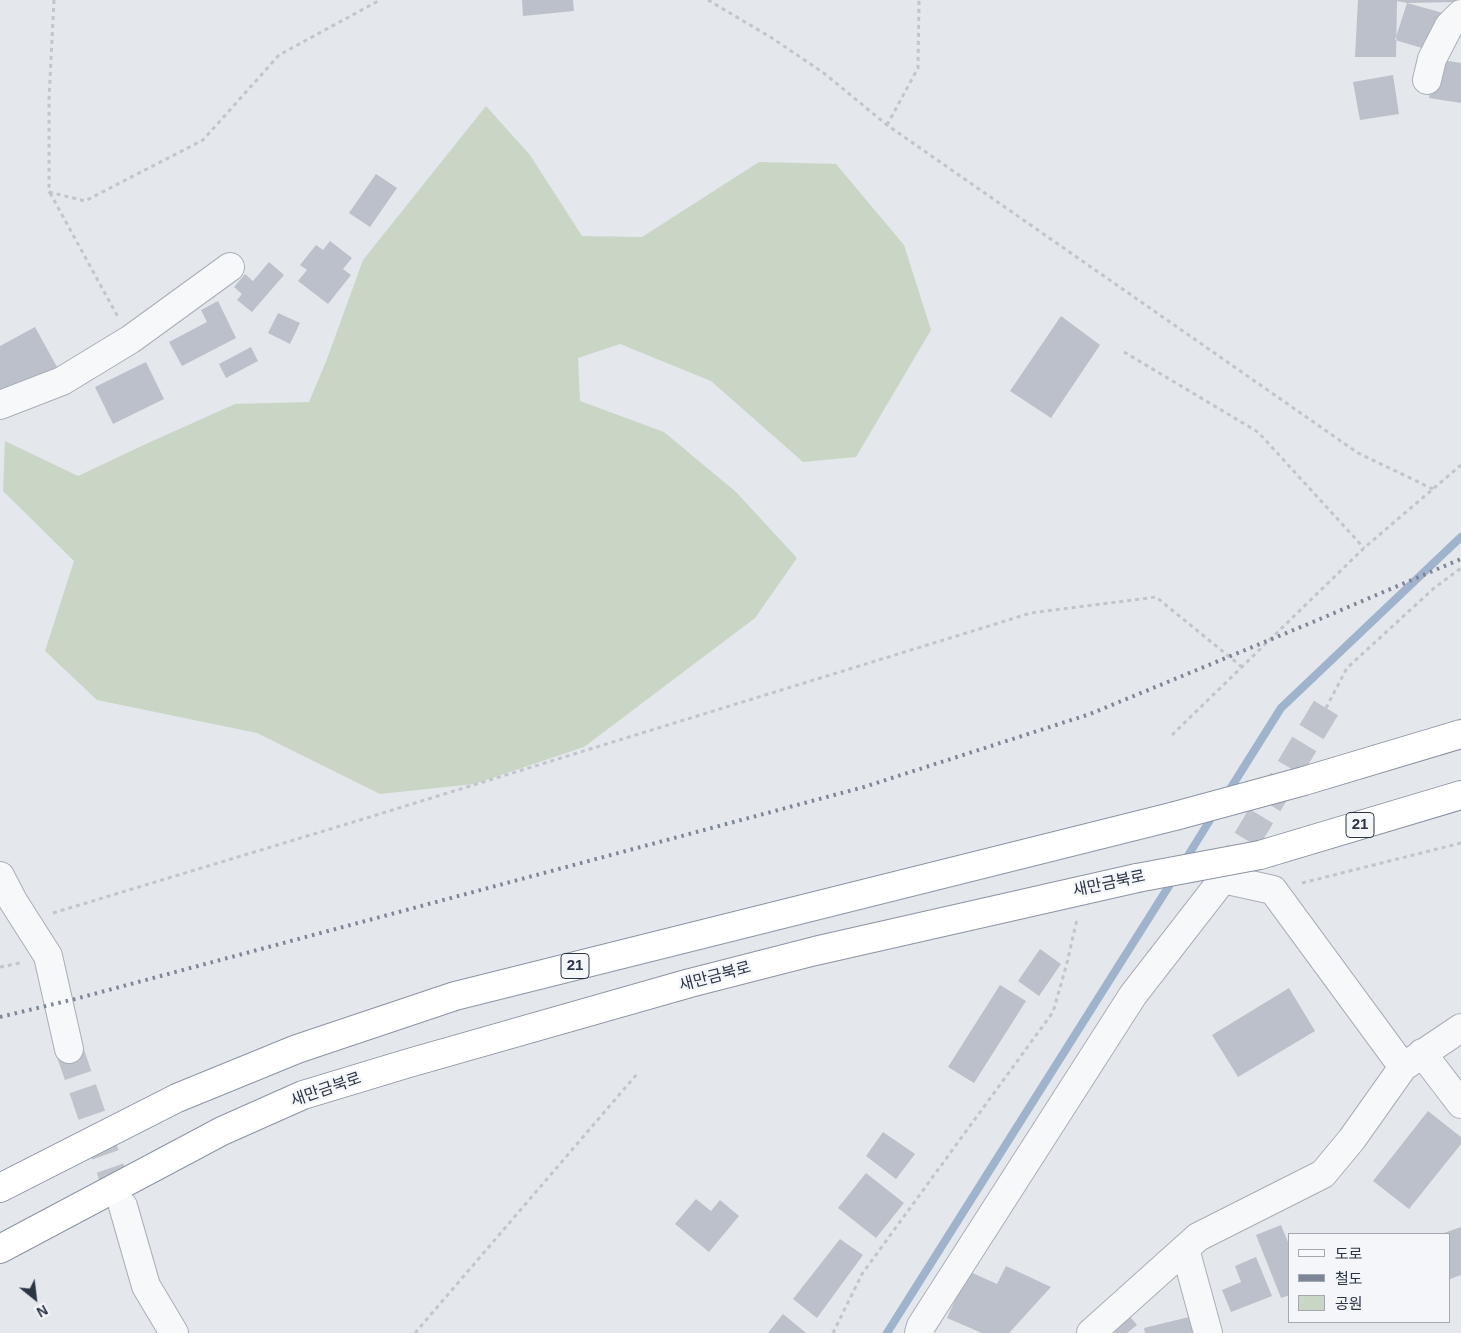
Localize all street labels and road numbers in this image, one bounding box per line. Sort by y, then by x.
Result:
road number: 21 [1346,812,1374,838]
street label: 새만금북로 [1071,867,1147,901]
road number: 21 [561,954,589,978]
street label: 새만금북로 [677,958,753,996]
street label: 새만금북로 [288,1069,364,1111]

